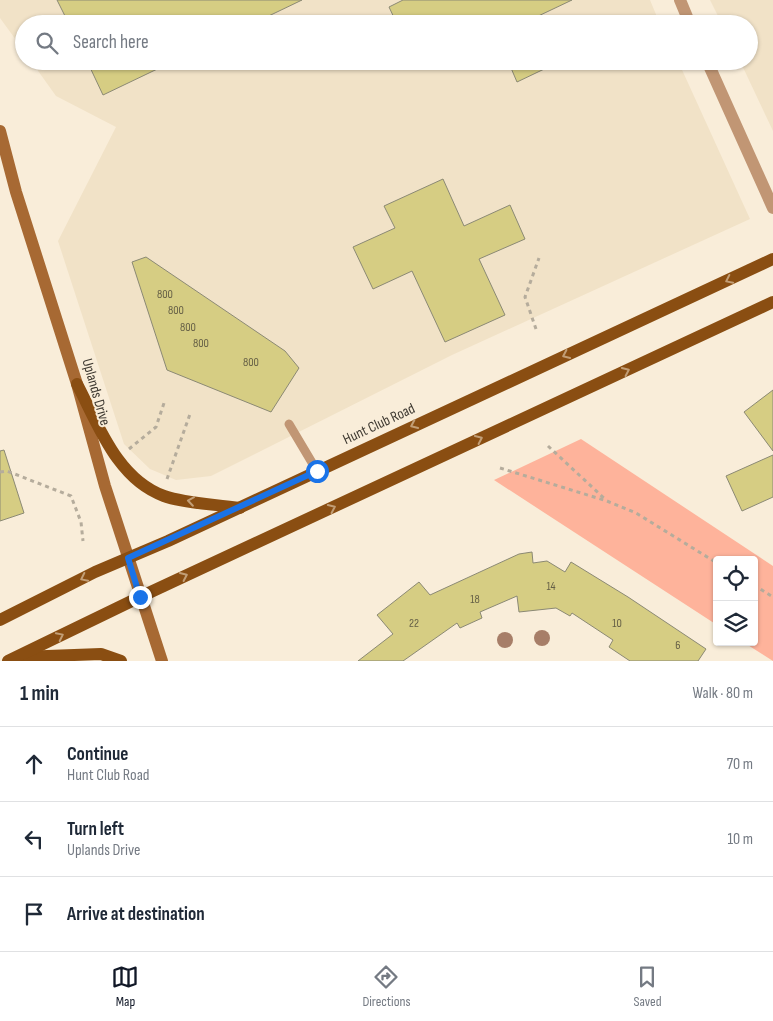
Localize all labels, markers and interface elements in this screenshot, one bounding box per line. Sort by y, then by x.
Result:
search box [15,15,758,70]
icon: search [33,29,61,57]
text: Search here [73,31,149,54]
one-way arrow [725,274,734,284]
house number: 800 [157,287,173,302]
house number: 800 [168,303,184,318]
house number: 800 [180,320,196,335]
house number: 800 [193,336,209,351]
one-way arrow [562,349,571,359]
house number: 800 [243,355,259,370]
street label: Uplands Drive [77,356,115,428]
one-way arrow [621,367,630,377]
street label: Hunt Club Road [340,399,418,449]
one-way arrow [410,419,419,430]
one-way arrow [474,435,483,446]
route start [306,460,329,483]
one-way arrow [187,496,195,507]
one-way arrow [327,503,336,514]
map controls [713,556,758,646]
button: locate [713,556,758,601]
one-way arrow [80,572,89,582]
one-way arrow [179,572,188,582]
house number: 14 [546,579,556,594]
route end [129,586,152,609]
house number: 18 [470,592,480,607]
button: layers [713,601,758,646]
house number: 22 [409,616,419,631]
house number: 10 [612,616,622,631]
one-way arrow [55,632,64,642]
house number: 6 [675,638,681,653]
text: 1 min [20,681,59,706]
text: Walk · 80 m [693,684,753,703]
text: Continue [67,743,128,766]
icon: ahead [20,750,48,778]
text: 70 m [727,755,753,774]
text: Hunt Club Road [67,766,149,785]
text: Turn left [67,818,124,841]
icon: left [20,825,48,853]
text: 10 m [727,830,753,849]
text: Uplands Drive [67,841,140,860]
icon: arrive [20,900,48,928]
text: Arrive at destination [67,903,205,926]
tab: Map [111,963,139,1010]
tab: Directions [362,963,411,1010]
tab: Saved [633,963,662,1010]

